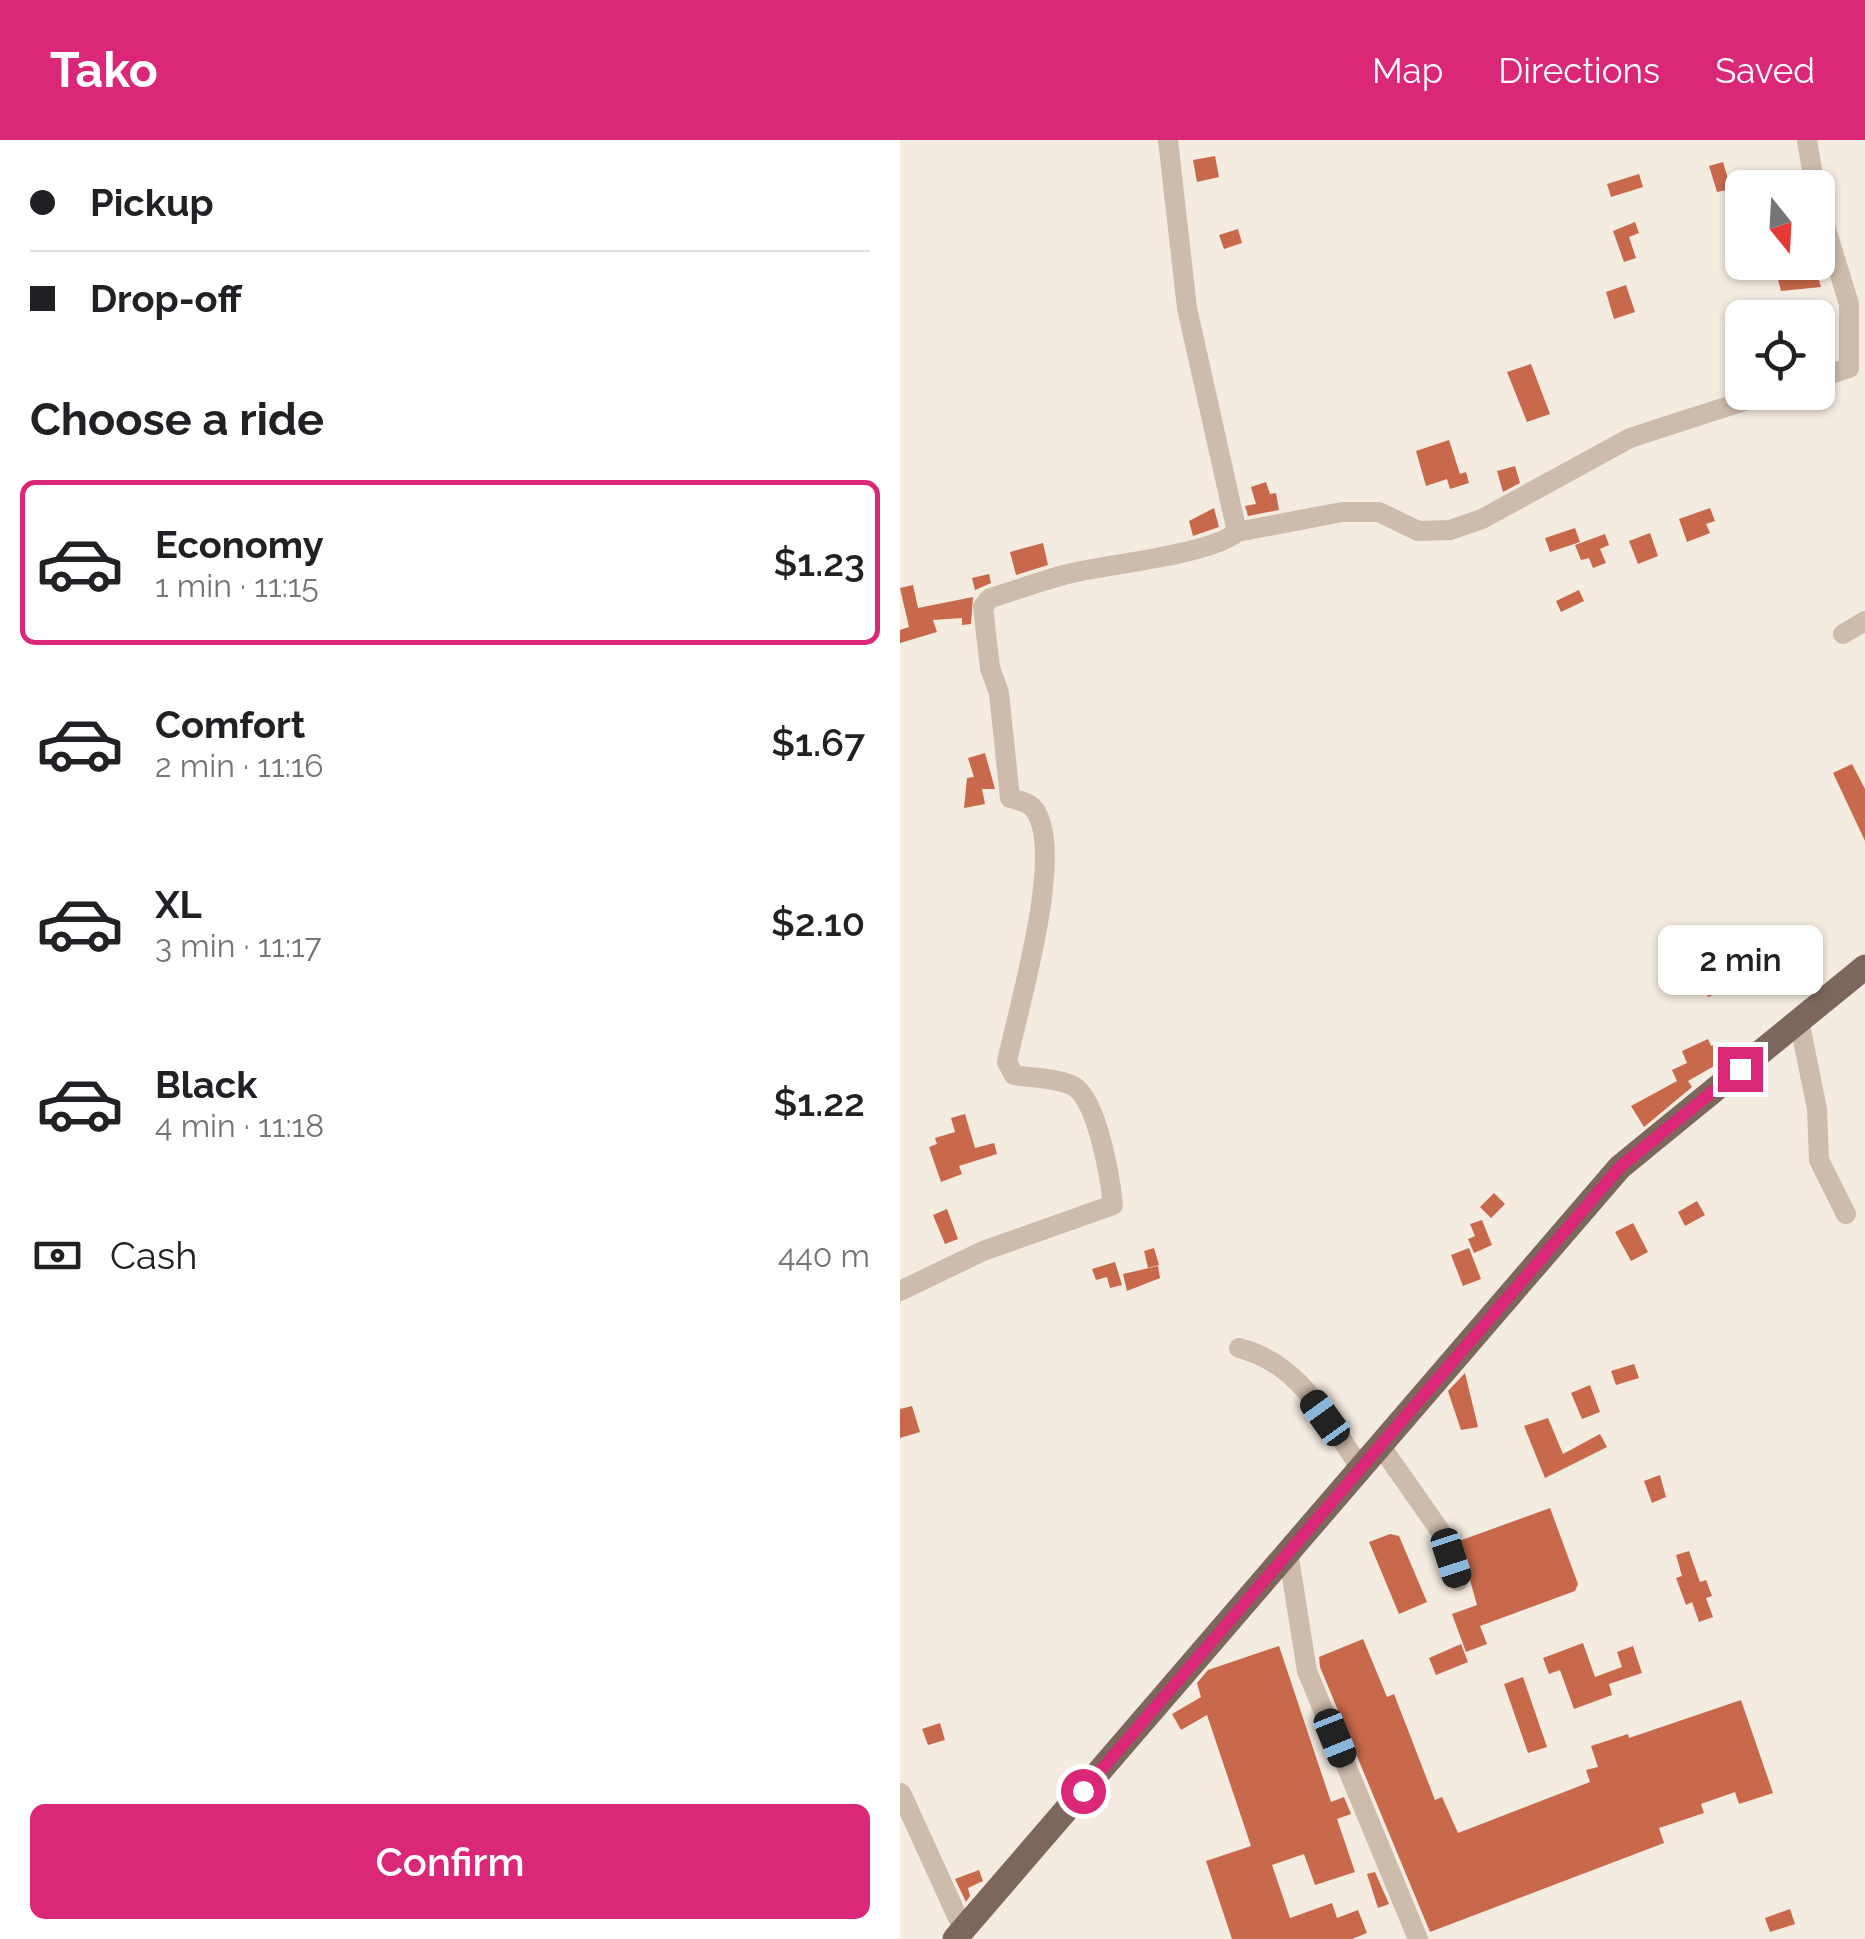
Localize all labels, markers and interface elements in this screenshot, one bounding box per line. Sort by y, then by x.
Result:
text: Tako [50,42,158,98]
text: Map [1372,50,1443,91]
text: Directions [1498,50,1660,91]
text: Saved [1715,50,1815,91]
north arrow [1725,170,1835,280]
map controls [1725,170,1835,410]
text: Pickup [90,180,214,225]
text: Drop-off [90,276,242,321]
button: locate [1725,300,1835,410]
text: Choose a ride [30,393,324,446]
icon: car [35,518,125,608]
text: Economy [155,522,324,567]
text: $1.23 [773,540,865,585]
text: 1 min · 11:15 [155,567,319,604]
icon: car [35,698,125,788]
text: Comfort [155,702,305,747]
text: $1.67 [771,720,865,765]
text: 2 min · 11:16 [155,747,324,784]
icon: car [35,878,125,968]
text: XL [155,882,202,927]
text: $2.10 [771,900,865,945]
callout: 2 min [1658,924,1822,994]
text: 3 min · 11:17 [155,927,322,964]
text: 2 min [1700,941,1781,978]
route end [1718,1047,1763,1092]
icon: car [35,1058,125,1148]
text: Black [155,1062,257,1107]
text: $1.22 [773,1080,865,1125]
text: 4 min · 11:18 [155,1107,324,1144]
icon: cash [30,1228,85,1283]
text: Cash [110,1233,197,1278]
text: 440 m [778,1237,870,1274]
car [1295,1385,1355,1451]
car [1427,1525,1475,1591]
car [1310,1705,1360,1771]
route start [1061,1769,1106,1814]
button: Confirm [30,1804,870,1919]

